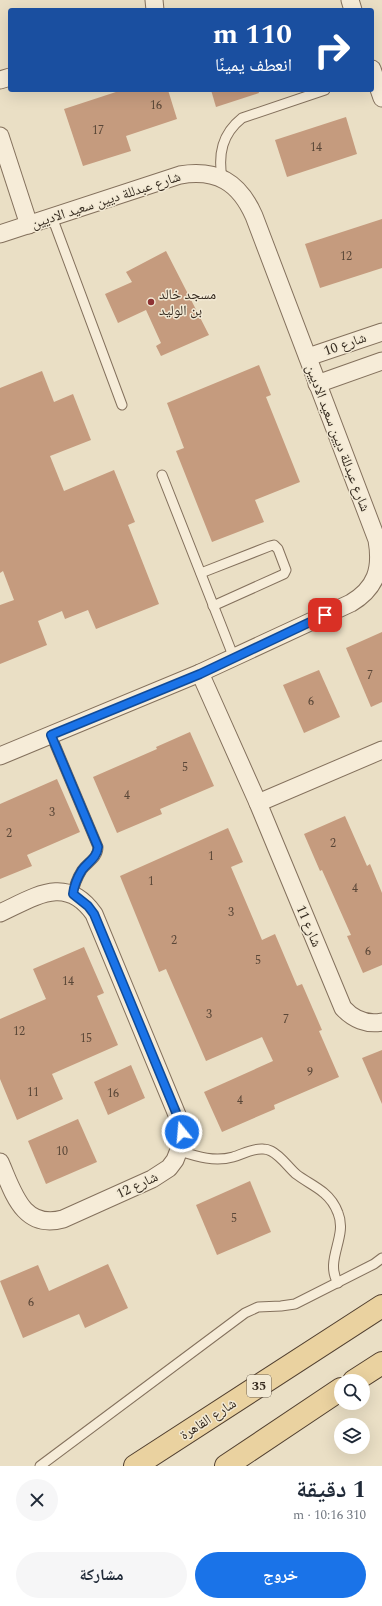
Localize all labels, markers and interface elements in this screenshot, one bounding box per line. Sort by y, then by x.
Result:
text: 110 m [213,13,292,56]
icon: right [306,24,358,76]
text: انعطف يمينًا [215,52,292,79]
house number: 16 [150,96,162,115]
house number: 17 [92,121,104,140]
house number: 14 [310,138,322,157]
street label: شارع عبدللة ديين سعيد الاديين [29,166,183,234]
house number: 12 [340,247,352,266]
place label: مسجد خالد بن الوليد [159,284,216,321]
marker: مسجد خالد بن الوليد [146,297,156,307]
street label: شارع 10 [321,327,369,361]
street label: شارع عبدللة ديين سعيد الاديين [300,361,376,515]
pin [308,598,342,632]
icon: arrive [314,604,336,626]
house number: 7 [367,666,373,685]
house number: 6 [308,692,314,711]
house number: 5 [182,758,188,777]
house number: 4 [124,786,130,805]
house number: 3 [49,803,55,822]
house number: 2 [6,824,12,843]
house number: 2 [330,834,336,853]
house number: 1 [208,847,214,866]
house number: 1 [148,872,154,891]
house number: 4 [352,879,358,898]
street label: شارع 11 [291,902,327,950]
house number: 3 [228,903,234,922]
house number: 2 [171,931,177,950]
house number: 6 [365,942,371,961]
house number: 5 [255,951,261,970]
house number: 14 [62,972,74,991]
house number: 3 [206,1005,212,1024]
house number: 7 [283,1010,289,1029]
house number: 12 [13,1022,25,1041]
house number: 15 [80,1029,92,1048]
house number: 9 [307,1063,313,1082]
house number: 11 [27,1083,39,1102]
house number: 16 [107,1084,119,1103]
house number: 4 [237,1091,243,1110]
position arrow [161,1111,203,1153]
house number: 10 [56,1142,68,1161]
street label: شارع 12 [113,1166,161,1204]
house number: 5 [231,1209,237,1228]
house number: 6 [28,1293,34,1312]
map controls [334,1374,370,1454]
button: search [334,1374,370,1410]
road number: 35 [247,1375,271,1397]
street label: شارع القاهرة [176,1393,240,1445]
button: layers [334,1418,370,1454]
text: 1 دقيقة [296,1472,366,1508]
button: close [16,1479,58,1521]
text: 310 m · 10:16 [293,1505,366,1525]
button: مشاركة [16,1552,187,1598]
button: خروج [195,1552,366,1598]

